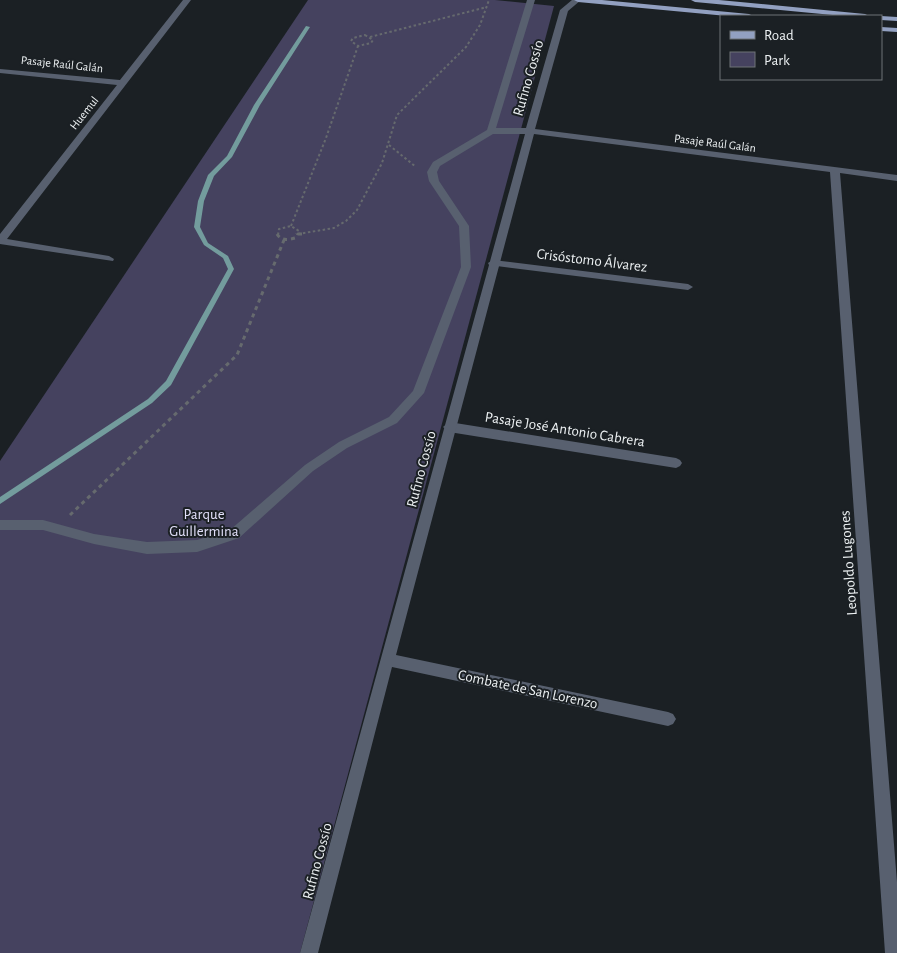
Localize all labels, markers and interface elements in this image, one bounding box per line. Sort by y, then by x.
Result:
legend [720,15,882,80]
text: Road [764,28,794,43]
street label: Rufino Cossío [510,38,546,118]
text: Park [764,53,790,68]
street label: Pasaje Raúl Galán [20,54,104,75]
street label: Huemul [67,94,101,132]
street label: Pasaje Raúl Galán [673,132,757,155]
street label: Crisóstomo Álvarez [536,244,648,275]
street label: Pasaje José Antonio Cabrera [484,409,646,450]
street label: Rufino Cossío [404,429,439,509]
park label: Parque Guillermina [169,507,239,539]
street label: Leopoldo Lugones [837,510,860,616]
street label: Combate de San Lorenzo [457,667,599,712]
street label: Rufino Cossío [300,821,335,901]

